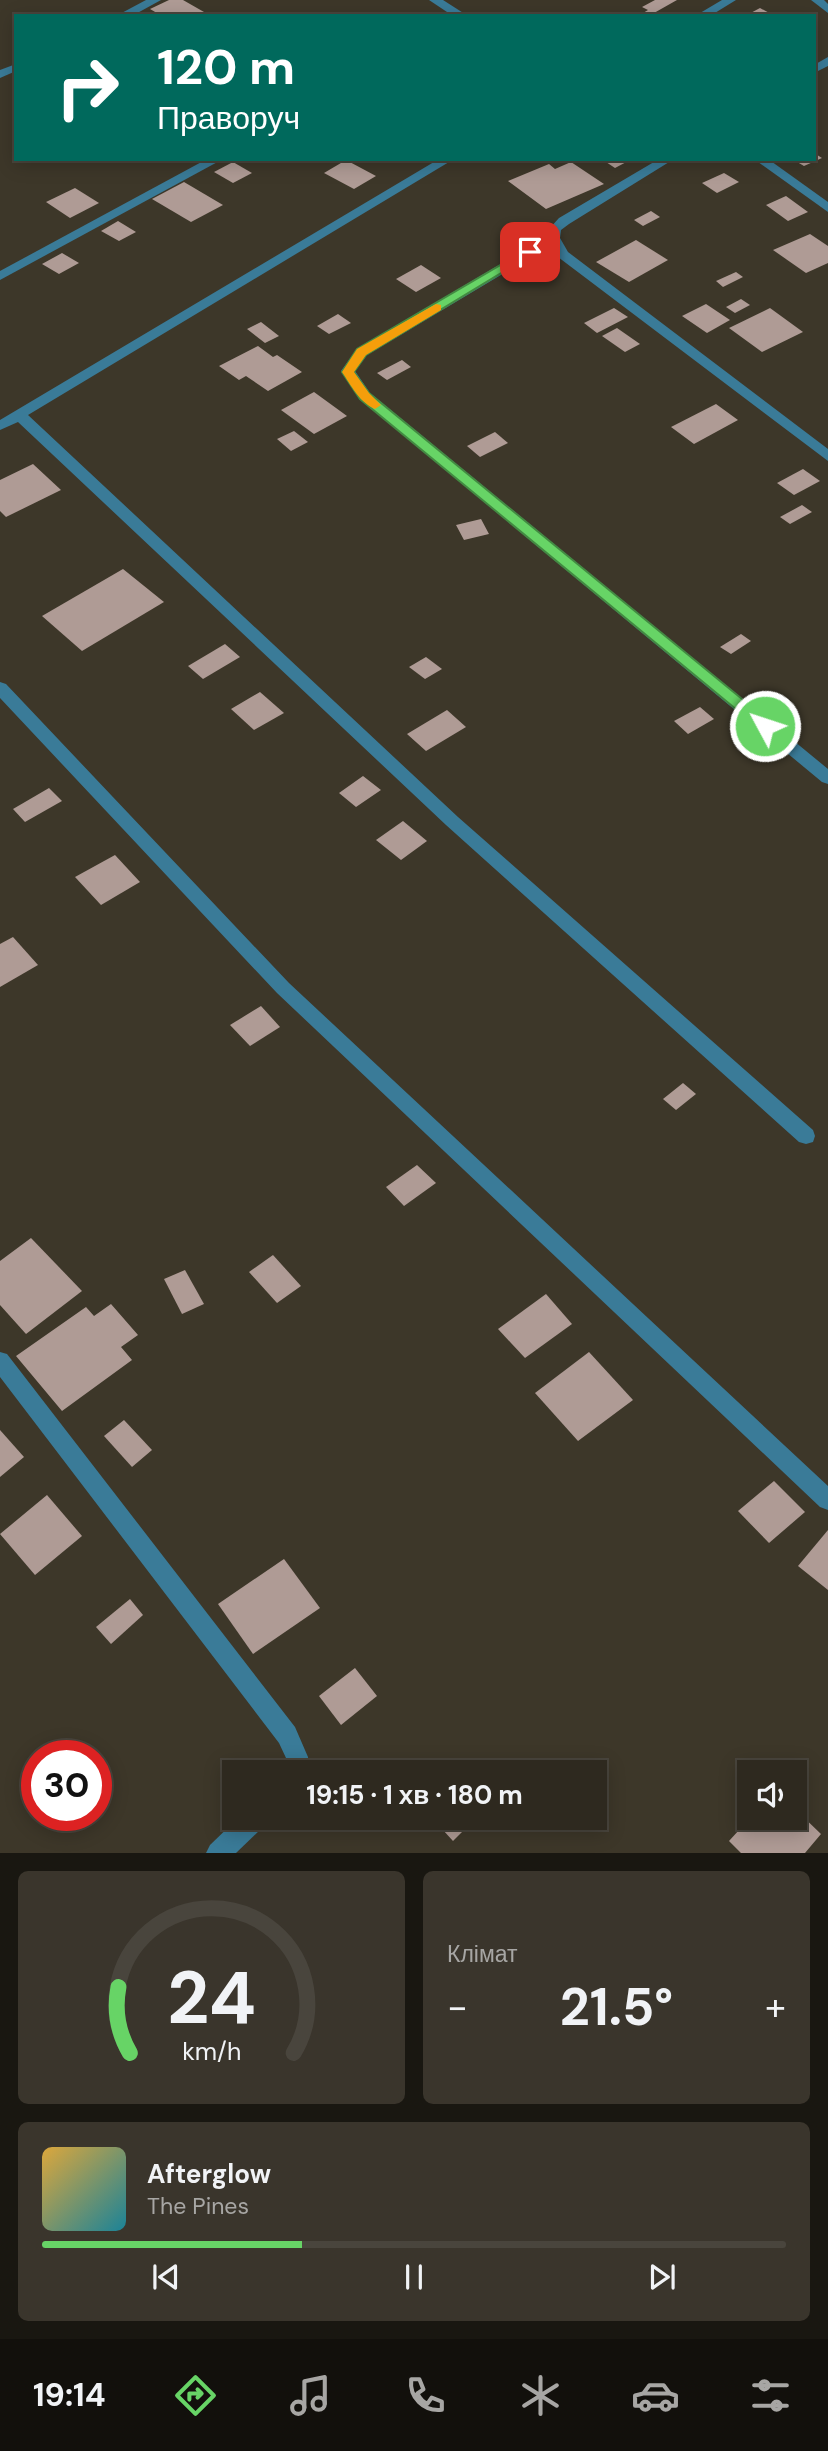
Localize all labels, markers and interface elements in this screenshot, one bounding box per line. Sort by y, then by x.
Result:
text: 120 m [157,35,295,99]
icon: right [42,42,133,133]
text: Праворуч [157,97,300,139]
pin [500,222,560,282]
icon: arrive [511,233,549,271]
position arrow [728,689,802,763]
speed limit sign: 30 [21,1740,112,1831]
map controls [737,1760,807,1830]
button: sound [737,1760,807,1830]
text: 19:15 · 1 хв · 180 m [306,1778,523,1812]
text: Клімат [447,1939,518,1969]
text: 24 [167,1952,256,2047]
text: 21.5° [560,1973,673,2041]
text: − [447,1982,468,2032]
text: + [765,1982,786,2032]
text: km/h [182,2035,241,2068]
text: Afterglow [147,2157,271,2191]
text: The Pines [147,2191,249,2221]
icon: previous [147,2258,185,2296]
icon: pause [395,2258,433,2296]
icon: next [643,2258,681,2296]
icon: directions [171,2371,220,2420]
icon: music [286,2371,335,2420]
icon: phone [401,2371,450,2420]
icon: climate [516,2371,565,2420]
icon: car [631,2371,680,2420]
icon: filters [746,2371,795,2420]
text: 19:14 [33,2374,106,2416]

